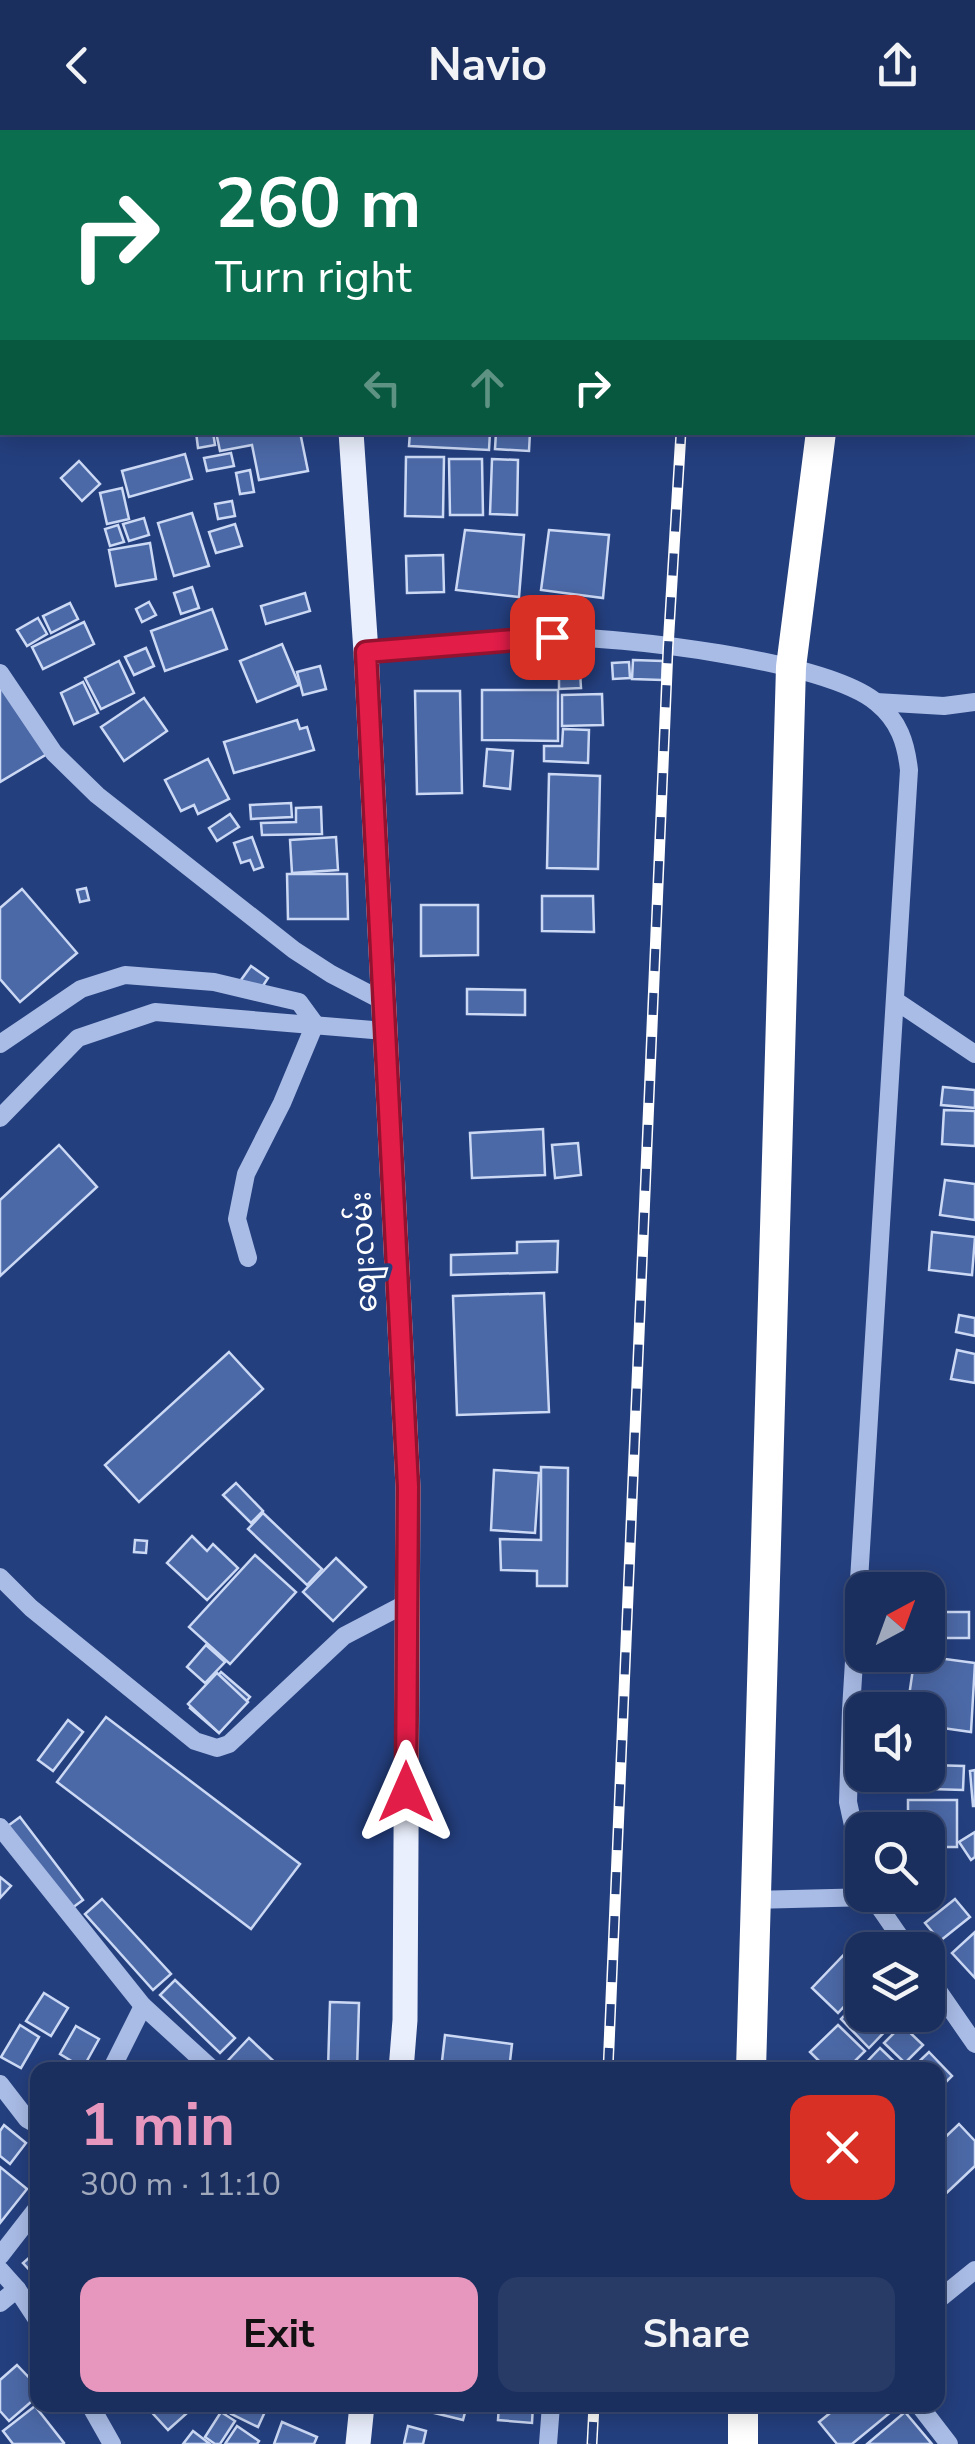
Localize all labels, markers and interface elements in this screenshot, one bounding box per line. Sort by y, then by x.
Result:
text: Navio [428,35,547,96]
icon: back [50,38,105,93]
icon: share [870,38,925,93]
text: 260 m [215,156,421,252]
icon: right [50,170,180,300]
text: Turn right [215,247,412,308]
icon: left [355,360,410,415]
icon: ahead [460,360,515,415]
icon: right [565,360,620,415]
pin [510,595,595,680]
icon: arrive [525,610,580,665]
street label: စျေးလမ်း [338,1190,392,1314]
north arrow [845,1572,945,1672]
map controls [845,1572,945,2032]
button: sound [845,1692,945,1792]
position arrow [354,1740,458,1844]
button: search [845,1812,945,1912]
button: layers [845,1932,945,2032]
text: 1 min [80,2084,235,2166]
button: close [790,2095,895,2200]
text: 300 m · 11:10 [80,2163,281,2206]
button: Exit [80,2277,478,2392]
button: Share [498,2277,895,2392]

